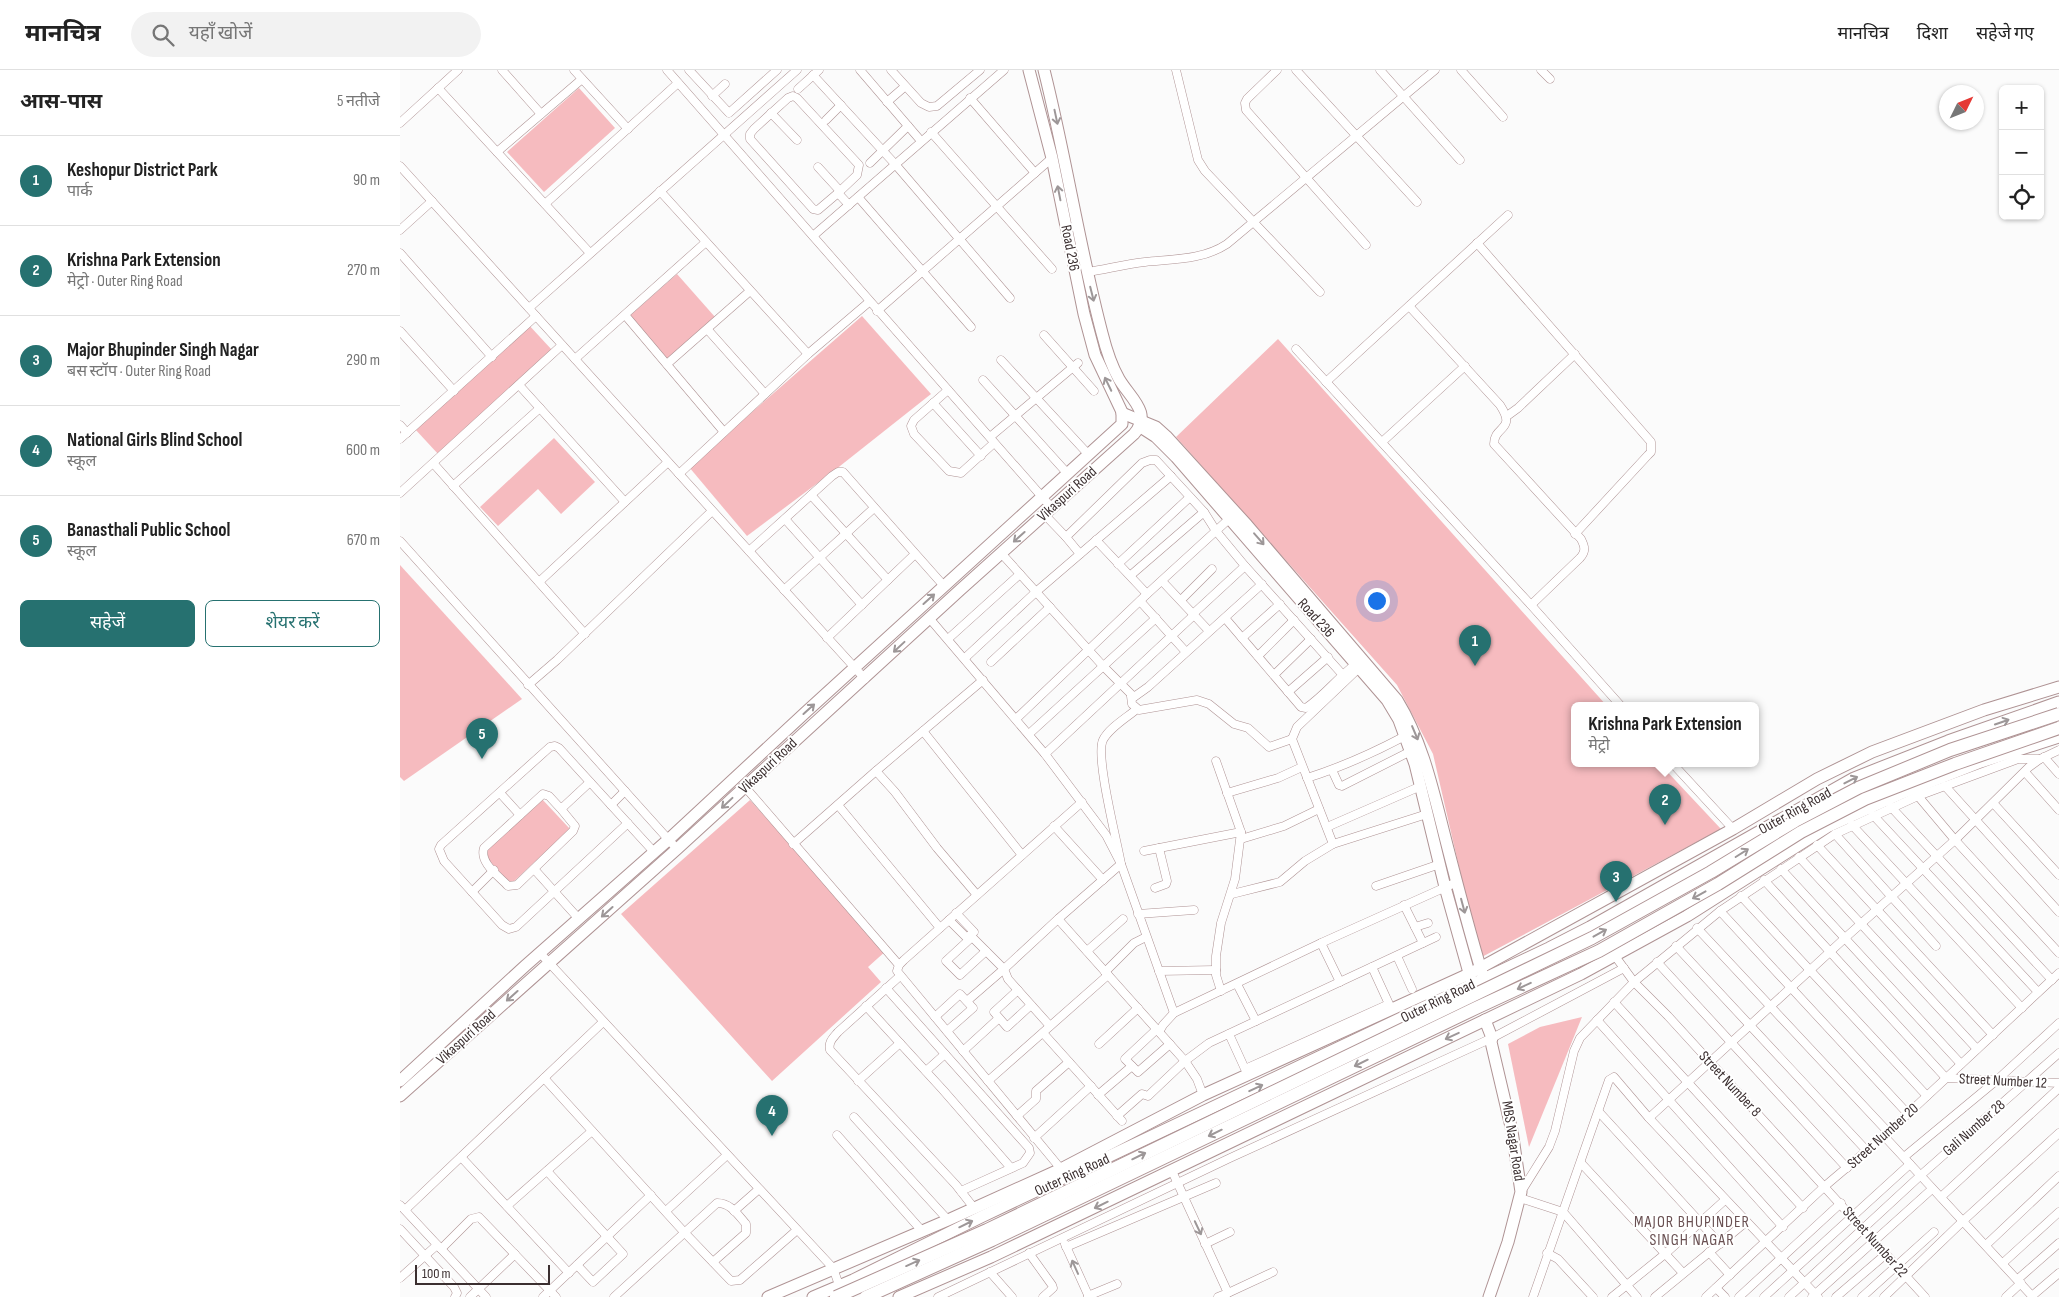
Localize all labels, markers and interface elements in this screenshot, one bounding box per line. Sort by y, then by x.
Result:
search box [131,12,481,57]
text: मानचित्र [25,19,101,48]
icon: search [149,21,177,49]
text: यहाँ खोजें [189,22,252,45]
text: मानचित्र [1837,23,1889,44]
text: दिशा [1917,23,1948,44]
text: सहेजे गए [1976,23,2034,44]
north arrow [1939,85,1984,130]
map controls [1999,85,2044,220]
button: + [1999,85,2044,130]
text: आस-पास [20,89,102,114]
text: 5 नतीजे [337,92,380,111]
one-way arrow [1052,109,1061,125]
button: − [1999,130,2044,175]
text: Keshopur District Park [67,159,218,182]
text: 1 [33,171,39,190]
text: 90 m [353,171,380,190]
button: locate [1999,175,2044,220]
text: पार्क [67,182,93,201]
one-way arrow [1054,186,1063,202]
street label: Road 236 [1056,223,1084,273]
text: Krishna Park Extension [67,249,221,272]
text: 2 [32,261,40,280]
text: 270 m [347,261,380,280]
text: मेट्रो · Outer Ring Road [67,272,183,291]
one-way arrow [1088,285,1097,301]
text: Major Bhupinder Singh Nagar [67,339,259,362]
text: 3 [32,351,40,370]
text: 290 m [346,351,380,370]
text: बस स्टॉप · Outer Ring Road [67,362,211,381]
one-way arrow [1103,377,1112,392]
text: National Girls Blind School [67,429,242,452]
text: 4 [32,441,40,460]
text: 600 m [346,441,380,460]
text: स्कूल [67,452,96,471]
street label: Vikaspuri Road [1033,462,1101,526]
text: Banasthali Public School [67,519,230,542]
text: 5 [32,531,40,550]
text: 670 m [347,531,380,550]
one-way arrow [1012,531,1025,543]
one-way arrow [1253,532,1265,545]
text: स्कूल [67,542,96,561]
your location [1364,588,1390,614]
one-way arrow [923,593,936,605]
street label: Road 236 [1293,594,1339,642]
button: सहेजें [20,600,195,647]
button: शेयर करें [205,600,380,647]
pin: 1 [1459,625,1491,666]
one-way arrow [893,641,906,653]
popup [1571,702,1759,767]
one-way arrow [802,703,815,714]
text: Krishna Park Extension [1588,713,1742,736]
one-way arrow [1994,717,2009,726]
pin: 5 [466,718,498,759]
one-way arrow [1410,725,1420,740]
street label: Vikaspuri Road [735,734,801,798]
text: मेट्रो [1588,736,1610,755]
one-way arrow [1843,775,1858,785]
street label: Outer Ring Road [1755,783,1835,839]
pin: 2 [1649,784,1681,825]
one-way arrow [721,797,734,809]
one-way arrow [1734,848,1748,858]
pin: 3 [1600,861,1632,902]
one-way arrow [1691,890,1706,900]
one-way arrow [1459,898,1468,914]
one-way arrow [600,906,613,918]
one-way arrow [1593,928,1607,938]
street label: Outer Ring Road [1398,975,1478,1027]
one-way arrow [1517,982,1532,991]
one-way arrow [506,990,519,1002]
street label: Vikaspuri Road [432,1005,500,1069]
one-way arrow [1445,1032,1460,1041]
street label: Street Number 8 [1695,1047,1765,1121]
one-way arrow [1354,1059,1369,1068]
street label: Street Number 12 [1958,1069,2048,1093]
one-way arrow [1248,1083,1263,1093]
pin: 4 [756,1095,788,1136]
street label: Gali Number 28 [1939,1096,2009,1160]
street label: MBS Nagar Road [1497,1099,1529,1183]
street label: Street Number 20 [1843,1099,1923,1173]
one-way arrow [1207,1129,1222,1139]
street label: Outer Ring Road [1032,1149,1112,1201]
one-way arrow [1131,1151,1146,1160]
one-way arrow [1094,1201,1109,1210]
street label: Street Number 22 [1838,1203,1912,1281]
district label: MAJOR BHUPINDER SINGH NAGAR [1634,1213,1750,1250]
one-way arrow [959,1219,974,1229]
one-way arrow [1193,1220,1203,1235]
one-way arrow [905,1258,920,1267]
one-way arrow [1070,1260,1080,1275]
scale bar [415,1262,550,1285]
text: 100 m [422,1265,451,1282]

